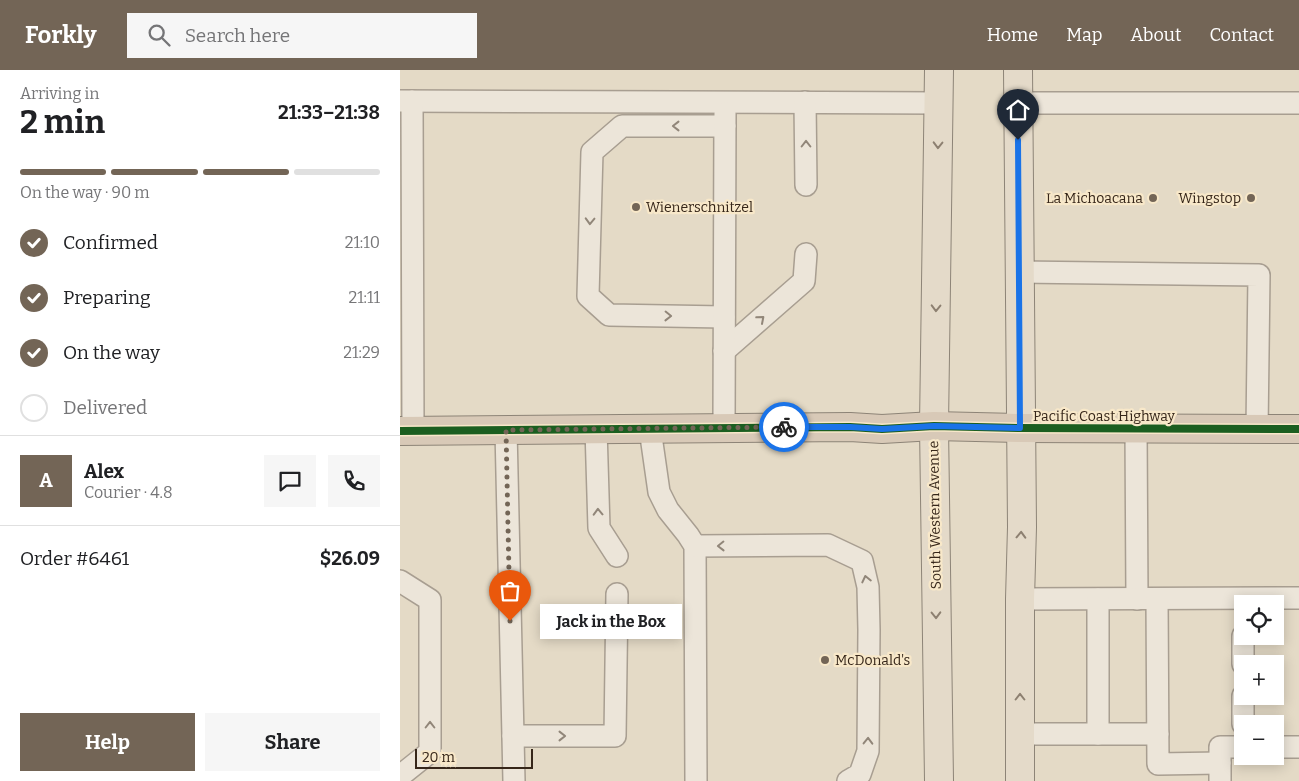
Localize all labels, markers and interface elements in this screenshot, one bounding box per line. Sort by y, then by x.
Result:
search box [127,13,477,58]
text: Forkly [25,21,97,49]
icon: search [145,21,173,49]
text: Search here [185,24,290,47]
text: Home [987,24,1038,46]
text: Map [1066,24,1102,46]
text: About [1130,24,1181,46]
text: Contact [1209,24,1274,46]
text: Arriving in [20,84,99,103]
pin [997,89,1039,140]
icon: home [1004,96,1032,124]
text: 21:33–21:38 [278,101,380,124]
text: 2 min [20,103,105,141]
one-way arrow [672,121,680,131]
one-way arrow [801,139,811,147]
one-way arrow [933,142,943,150]
text: On the way · 90 m [20,183,150,202]
place label: La Michoacana [1046,190,1143,207]
place label: Wingstop [1179,190,1241,207]
marker: La Michoacana [1147,192,1159,204]
marker: Wingstop [1245,192,1257,204]
place label: Wienerschnitzel [646,199,753,216]
marker: Wienerschnitzel [630,201,642,213]
one-way arrow [585,218,595,225]
icon: check [20,229,48,257]
text: Confirmed [63,231,158,254]
text: 21:10 [345,233,380,252]
icon: check [20,284,48,312]
text: Preparing [63,286,151,309]
text: 21:11 [348,288,380,307]
one-way arrow [931,304,941,312]
one-way arrow [665,311,673,321]
one-way arrow [755,315,764,324]
icon: check [20,339,48,367]
text: On the way [63,341,160,364]
text: 21:29 [343,343,380,362]
text: Delivered [63,396,147,419]
courier [759,402,809,452]
street label: Pacific Coast Highway [1033,408,1175,425]
icon: bike [770,413,798,441]
street label: South Western Avenue [925,441,945,589]
button: chat [264,455,316,507]
button: phone [328,455,380,507]
text: Alex [84,460,124,483]
text: A [39,469,53,492]
text: Courier · 4.8 [84,483,173,502]
one-way arrow [593,508,603,516]
one-way arrow [1016,531,1027,539]
one-way arrow [717,541,724,551]
text: Order #6461 [20,547,129,570]
text: $26.09 [320,547,380,570]
pin [489,570,531,621]
one-way arrow [861,575,872,583]
icon: bag [496,577,524,605]
map controls [1234,595,1284,765]
button: locate [1234,595,1284,645]
callout: Jack in the Box [540,604,682,638]
one-way arrow [931,611,941,619]
text: Jack in the Box [556,612,666,631]
place label: McDonald's [835,652,910,669]
marker: McDonald's [819,654,831,666]
button: + [1234,655,1284,705]
one-way arrow [1015,693,1025,701]
button: Help [20,713,195,771]
button: Share [205,713,380,771]
button: − [1234,715,1284,765]
one-way arrow [425,720,435,728]
one-way arrow [558,731,566,741]
one-way arrow [863,737,873,744]
scale bar [415,746,532,769]
text: 20 m [422,749,455,766]

